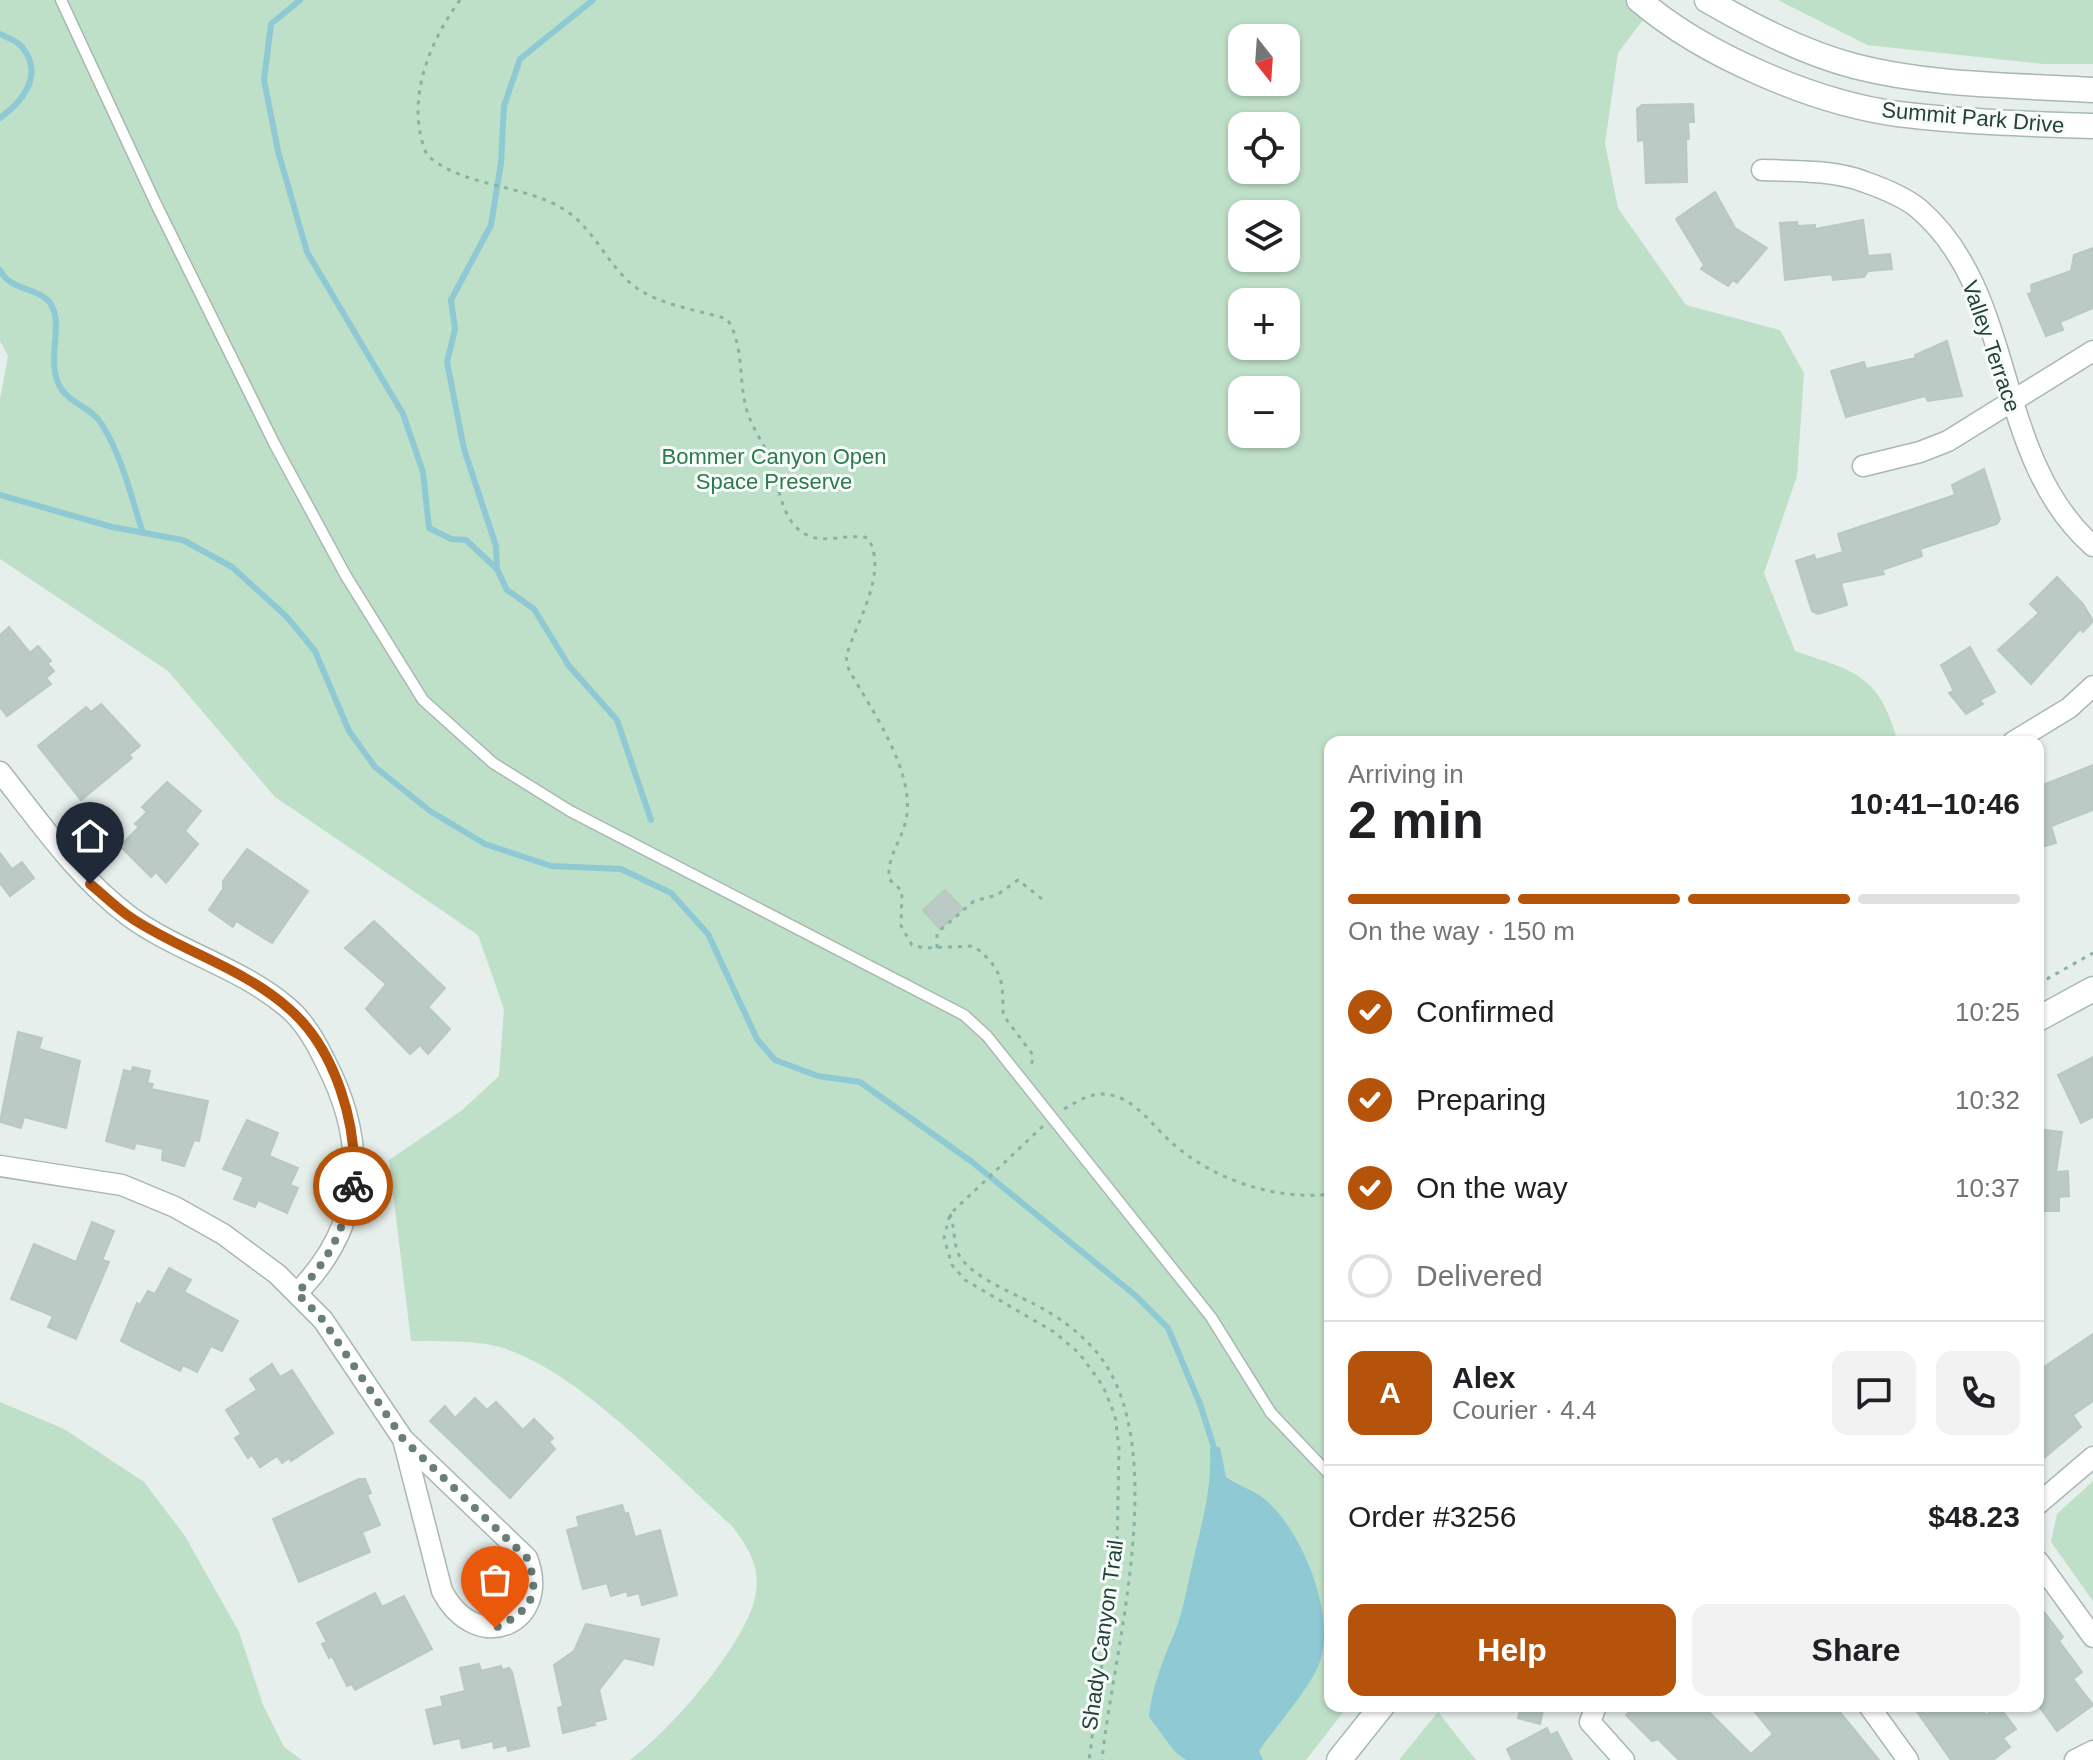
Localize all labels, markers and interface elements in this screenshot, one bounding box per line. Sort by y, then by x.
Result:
north arrow [1228,24,1300,96]
map controls [1228,24,1300,448]
street label: Summit Park Drive [1881,97,2065,138]
button: locate [1228,112,1300,184]
button: layers [1228,200,1300,272]
street label: Valley Terrace [1957,277,2026,415]
button: + [1228,288,1300,360]
button: − [1228,376,1300,448]
park label: Bommer Canyon Open Space Preserve [662,444,887,494]
text: Arriving in [1348,759,1464,789]
text: 10:41–10:46 [1850,787,2020,820]
text: 2 min [1348,791,1484,849]
pin [56,802,124,884]
icon: home [68,814,112,858]
text: On the way · 150 m [1348,916,1575,946]
icon: check [1348,990,1392,1034]
text: Confirmed [1416,995,1554,1028]
text: 10:25 [1955,997,2020,1027]
icon: check [1348,1078,1392,1122]
text: Preparing [1416,1083,1546,1116]
text: 10:32 [1955,1085,2020,1115]
courier [313,1146,393,1226]
icon: bike [331,1164,375,1208]
icon: check [1348,1166,1392,1210]
text: On the way [1416,1171,1568,1204]
text: 10:37 [1955,1173,2020,1203]
text: Delivered [1416,1259,1543,1292]
button: chat [1832,1351,1916,1435]
button: phone [1936,1351,2020,1435]
text: Alex [1452,1361,1515,1394]
text: A [1379,1376,1401,1409]
text: Courier · 4.4 [1452,1395,1597,1425]
text: Order #3256 [1348,1500,1516,1533]
text: $48.23 [1928,1500,2020,1533]
street label: Shady Canyon Trail [1077,1538,1128,1732]
pin [461,1546,529,1628]
icon: bag [473,1558,517,1602]
button: Help [1348,1604,1676,1696]
button: Share [1692,1604,2020,1696]

